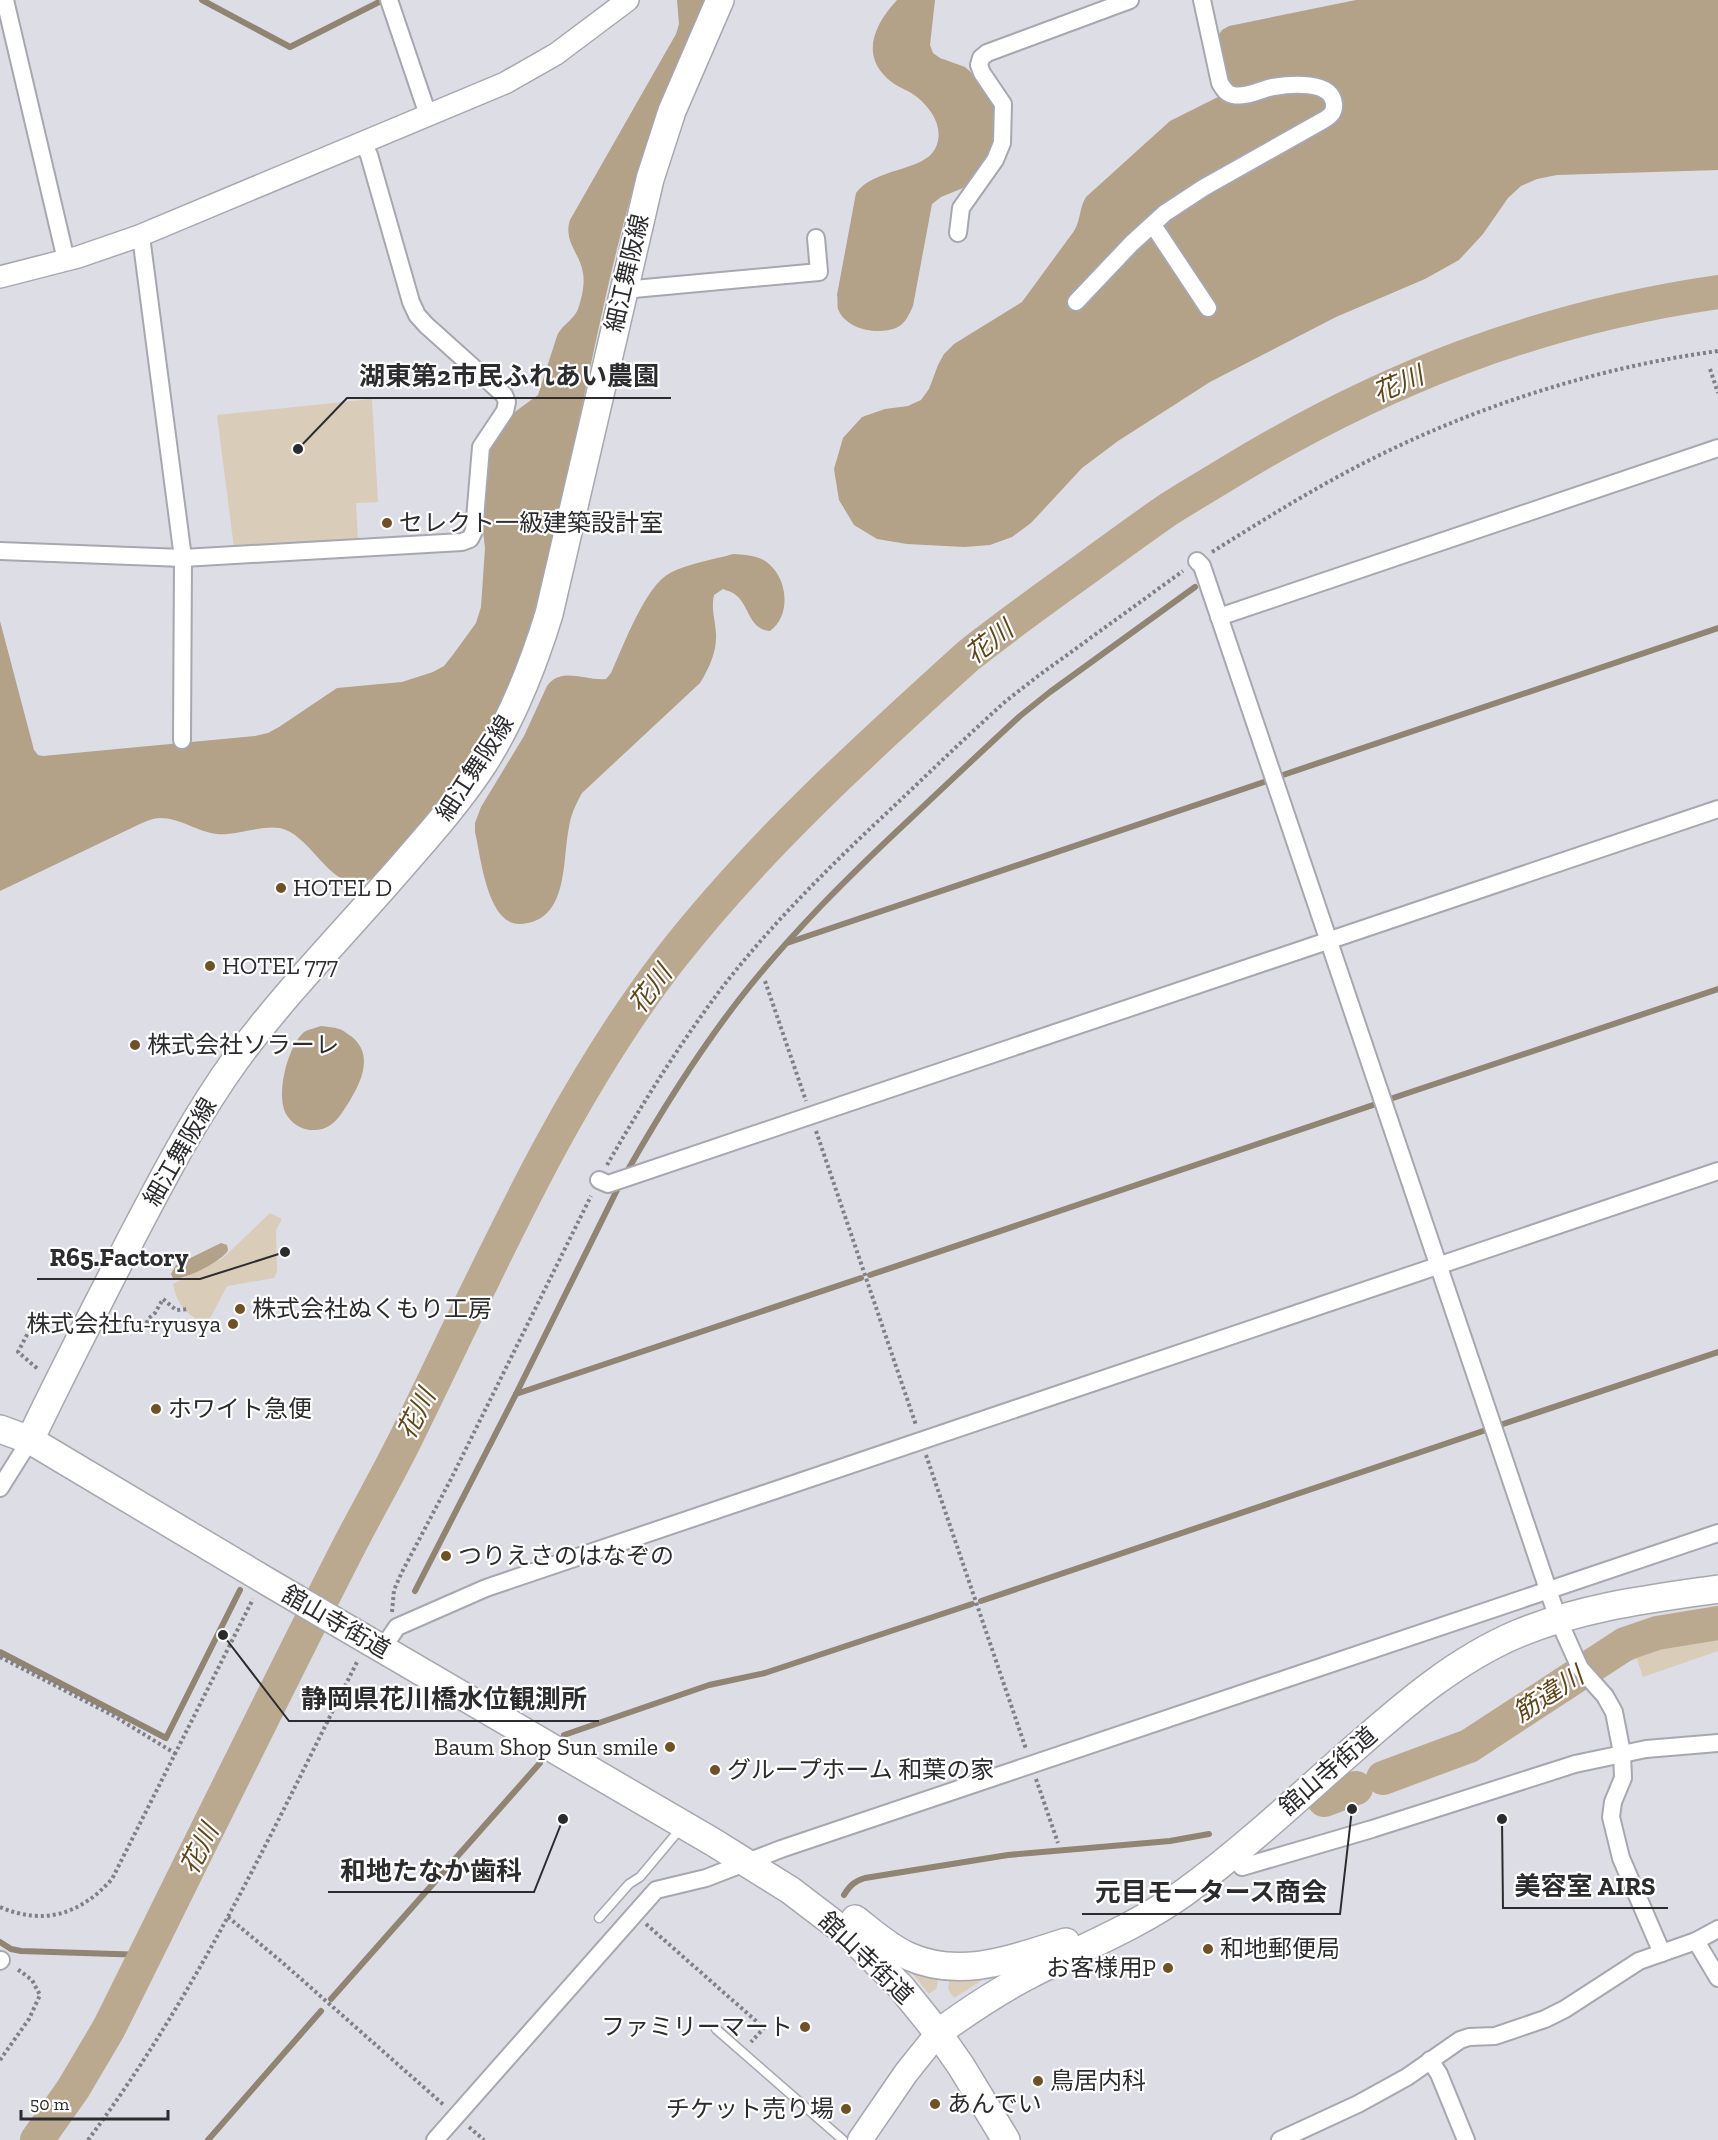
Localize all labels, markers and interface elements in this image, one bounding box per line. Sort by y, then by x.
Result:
street label: 細江舞阪線 [599,211,654,335]
callout: 湖東第2市民ふれあい農園 [347,354,671,398]
water label: 花川 [1368,358,1431,409]
text: 湖東第2市民ふれあい農園 [359,360,659,392]
place label: セレクト一級建築設計室 [399,508,663,537]
marker: セレクト一級建築設計室 [380,516,394,530]
water label: 花川 [959,612,1022,671]
street label: 細江舞阪線 [430,710,519,826]
place label: HOTEL D [293,873,392,902]
marker: HOTEL D [274,881,288,895]
place label: HOTEL 777 [222,951,338,980]
water label: 花川 [622,956,680,1019]
marker: HOTEL 777 [203,959,217,973]
place label: 株式会社ソラーレ [147,1030,339,1059]
marker: 株式会社ソラーレ [128,1038,142,1052]
street label: 細江舞阪線 [137,1093,222,1211]
callout: R65.Factory [37,1235,200,1279]
text: R65.Factory [49,1241,189,1273]
place label: 株式会社ぬくもり工房 [252,1294,492,1323]
marker: 株式会社ぬくもり工房 [233,1302,247,1316]
place label: 株式会社fu-ryusya [26,1309,221,1338]
marker: 株式会社fu-ryusya [226,1317,240,1331]
water label: 花川 [390,1381,443,1444]
place label: ホワイト急便 [168,1394,312,1423]
marker: ホワイト急便 [149,1402,163,1416]
place label: つりえさのはなぞの [458,1541,674,1570]
marker: つりえさのはなぞの [439,1549,453,1563]
street label: 舘山寺街道 [277,1579,395,1664]
water label: 筋違川 [1507,1658,1592,1729]
callout: 静岡県花川橋水位観測所 [289,1677,599,1721]
text: 静岡県花川橋水位観測所 [301,1683,587,1715]
street label: 舘山寺街道 [1273,1720,1382,1821]
place label: Baum Shop Sun smile [434,1732,658,1761]
marker: Baum Shop Sun smile [663,1740,677,1754]
place label: グループホーム 和葉の家 [727,1755,994,1784]
marker: グループホーム 和葉の家 [708,1763,722,1777]
water label: 花川 [173,1816,226,1879]
callout: 和地たなか歯科 [328,1848,534,1892]
text: 和地たなか歯科 [340,1855,522,1887]
callout: 美容室 AIRS [1503,1864,1668,1908]
callout: 元目モータース商会 [1082,1870,1340,1914]
text: 美容室 AIRS [1515,1870,1655,1902]
text: 元目モータース商会 [1095,1876,1327,1908]
street label: 舘山寺街道 [813,1906,920,2010]
place label: 和地郵便局 [1220,1934,1340,1963]
marker: 和地郵便局 [1201,1942,1215,1956]
place label: お客様用P [1046,1953,1156,1982]
marker: お客様用P [1161,1961,1175,1975]
place label: ファミリーマート [601,2012,793,2041]
marker: ファミリーマート [798,2020,812,2034]
place label: 鳥居内科 [1050,2066,1146,2095]
marker: 鳥居内科 [1031,2074,1045,2088]
scale bar [21,2083,168,2121]
place label: あんでい [947,2089,1042,2118]
text: 50 m [30,2093,70,2115]
place label: チケット売り場 [666,2094,834,2123]
marker: あんでい [928,2097,942,2111]
marker: チケット売り場 [839,2102,853,2116]

